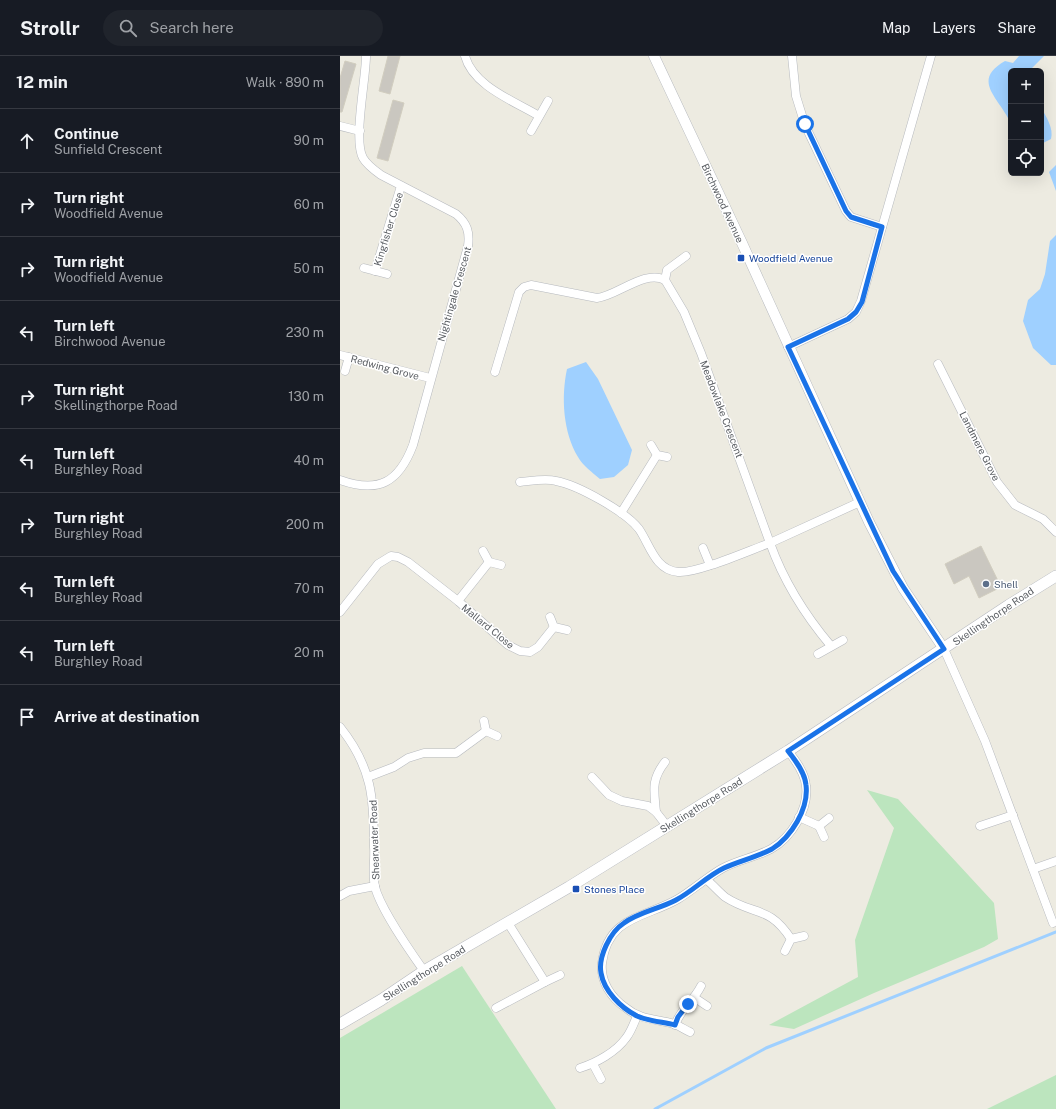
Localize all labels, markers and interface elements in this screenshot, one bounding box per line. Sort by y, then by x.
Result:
search box [103,10,383,46]
text: Strollr [20,17,79,39]
icon: search [117,17,139,39]
text: Search here [149,19,234,36]
text: Map [882,20,910,36]
text: Layers [932,20,976,36]
text: Share [998,20,1036,36]
map controls [1008,68,1044,176]
button: + [1008,68,1044,104]
text: 12 min [16,72,68,92]
text: Walk · 890 m [246,75,324,90]
button: − [1008,104,1044,140]
route start [796,115,814,133]
text: Continue [54,125,119,142]
icon: ahead [16,130,38,152]
text: 90 m [294,133,324,148]
button: locate [1008,140,1044,176]
text: Sunfield Crescent [54,142,162,157]
street label: Birchwood Avenue [699,162,747,245]
text: Turn right [54,189,124,206]
street label: Kingfisher Close [371,190,405,267]
icon: right [16,194,38,216]
text: 60 m [294,197,324,212]
text: Woodfield Avenue [54,206,163,221]
street label: Nightingale Crescent [435,245,473,343]
place label: Woodfield Avenue [749,252,833,264]
text: Turn right [54,253,124,270]
marker: Woodfield Avenue [736,253,746,263]
icon: right [16,258,38,280]
text: 50 m [293,261,324,276]
text: Woodfield Avenue [54,270,163,285]
text: Turn left [54,317,115,334]
icon: left [16,322,38,344]
text: 230 m [286,325,324,340]
text: Birchwood Avenue [54,334,166,349]
street label: Redwing Grove [349,352,421,382]
street label: Meadowlake Crescent [698,359,746,459]
text: Turn right [54,381,124,398]
icon: right [16,386,38,408]
text: 130 m [288,389,324,404]
text: Skellingthorpe Road [54,398,178,413]
street label: Landmere Grove [957,409,1003,483]
text: Turn left [54,445,115,462]
icon: left [16,450,38,472]
text: 40 m [293,453,324,468]
text: Burghley Road [54,462,143,477]
text: Turn right [54,509,124,526]
icon: right [16,514,38,536]
text: 200 m [286,517,324,532]
text: Burghley Road [54,526,143,541]
text: Turn left [54,573,115,590]
icon: left [16,578,38,600]
place label: Shell [994,578,1018,590]
marker: Shell [981,579,991,589]
text: 70 m [294,581,324,596]
street label: Skellingthorpe Road [950,584,1036,648]
text: Burghley Road [54,590,143,605]
street label: Mallard Close [459,601,517,651]
text: Turn left [54,637,115,654]
icon: left [16,642,38,664]
text: 20 m [294,645,324,660]
text: Burghley Road [54,654,143,669]
icon: arrive [16,706,38,728]
text: Arrive at destination [54,708,199,725]
street label: Skellingthorpe Road [658,775,745,835]
street label: Shearwater Road [367,800,381,880]
place label: Stones Place [584,883,645,895]
marker: Stones Place [571,884,581,894]
street label: Skellingthorpe Road [381,943,468,1003]
route end [679,995,697,1013]

